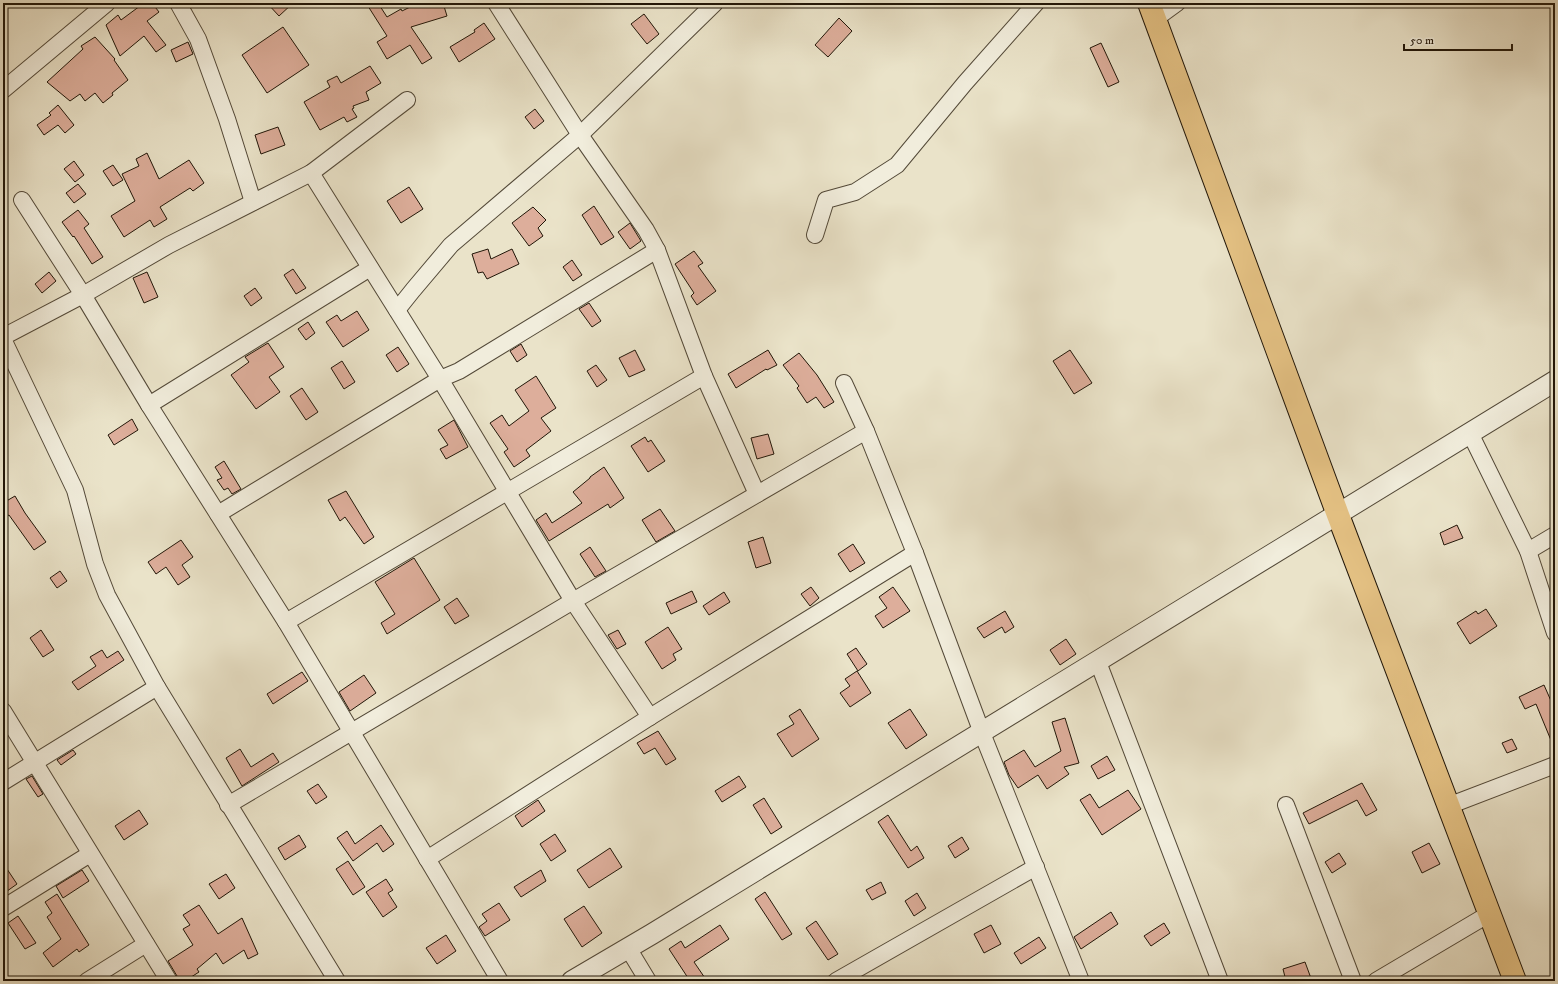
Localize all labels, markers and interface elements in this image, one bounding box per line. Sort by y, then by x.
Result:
scale bar [1404,26,1512,52]
text: 50 m [1410,33,1434,48]

